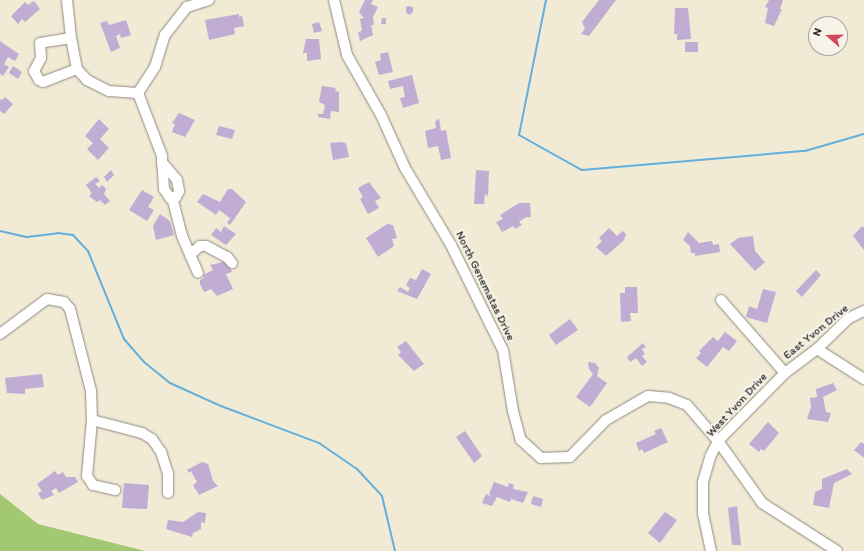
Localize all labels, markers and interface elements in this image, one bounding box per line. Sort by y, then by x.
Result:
north arrow [808,16,848,56]
text: N [810,26,825,38]
street label: North Genematas Drive [452,229,518,343]
street label: East Yvon Drive [780,301,852,363]
street label: West Yvon Drive [704,370,770,440]

